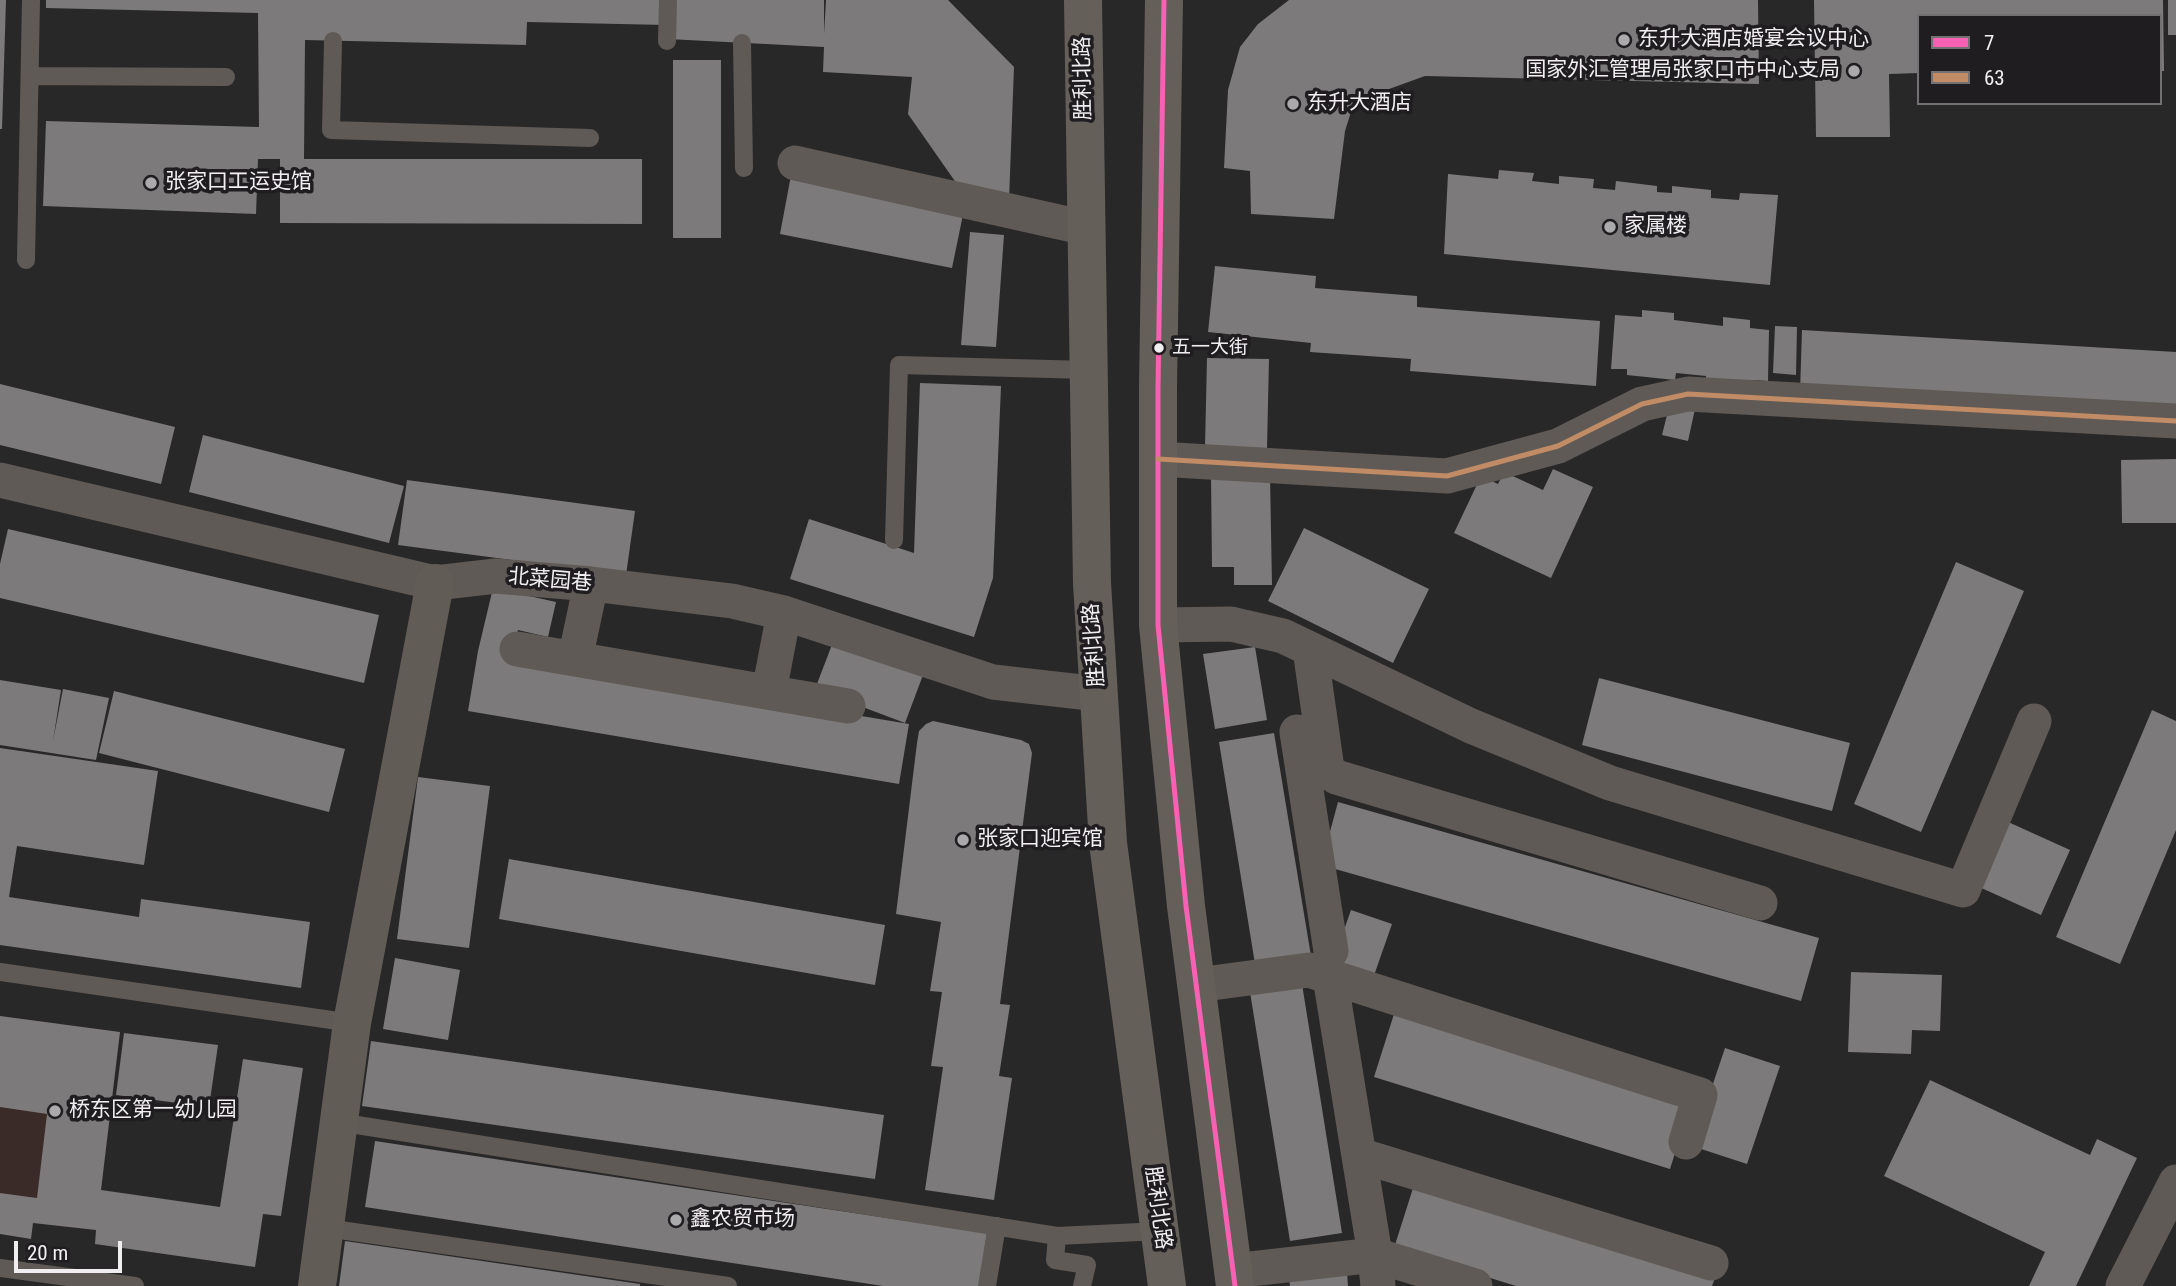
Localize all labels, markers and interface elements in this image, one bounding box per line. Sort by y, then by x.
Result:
legend [1917,14,2162,105]
place label: 东升大酒店婚宴会议中心 [1638,27,1869,53]
text: 7 [1984,31,1994,55]
marker: 东升大酒店婚宴会议中心 [1616,32,1632,48]
street label: 胜利北路 [1071,36,1097,120]
place label: 国家外汇管理局张家口市中心支局 [1525,58,1840,84]
marker: 国家外汇管理局张家口市中心支局 [1846,63,1862,79]
text: 63 [1984,66,2005,90]
place label: 东升大酒店 [1307,91,1412,117]
marker: 东升大酒店 [1285,96,1301,112]
place label: 张家口工运史馆 [165,170,312,196]
marker: 张家口工运史馆 [143,175,159,191]
place label: 家属楼 [1624,214,1687,240]
marker: 家属楼 [1602,219,1618,235]
place label: 五一大街 [1172,337,1248,359]
marker: 五一大街 [1152,341,1166,355]
street label: 北菜园巷 [507,565,593,597]
street label: 胜利北路 [1080,602,1110,688]
place label: 张家口迎宾馆 [977,827,1103,853]
marker: 张家口迎宾馆 [955,832,971,848]
place label: 桥东区第一幼儿园 [69,1098,237,1124]
marker: 桥东区第一幼儿园 [47,1103,63,1119]
street label: 胜利北路 [1139,1165,1175,1251]
place label: 鑫农贸市场 [690,1207,795,1233]
marker: 鑫农贸市场 [668,1212,684,1228]
scale bar [18,1226,126,1270]
text: 20 m [27,1241,68,1265]

